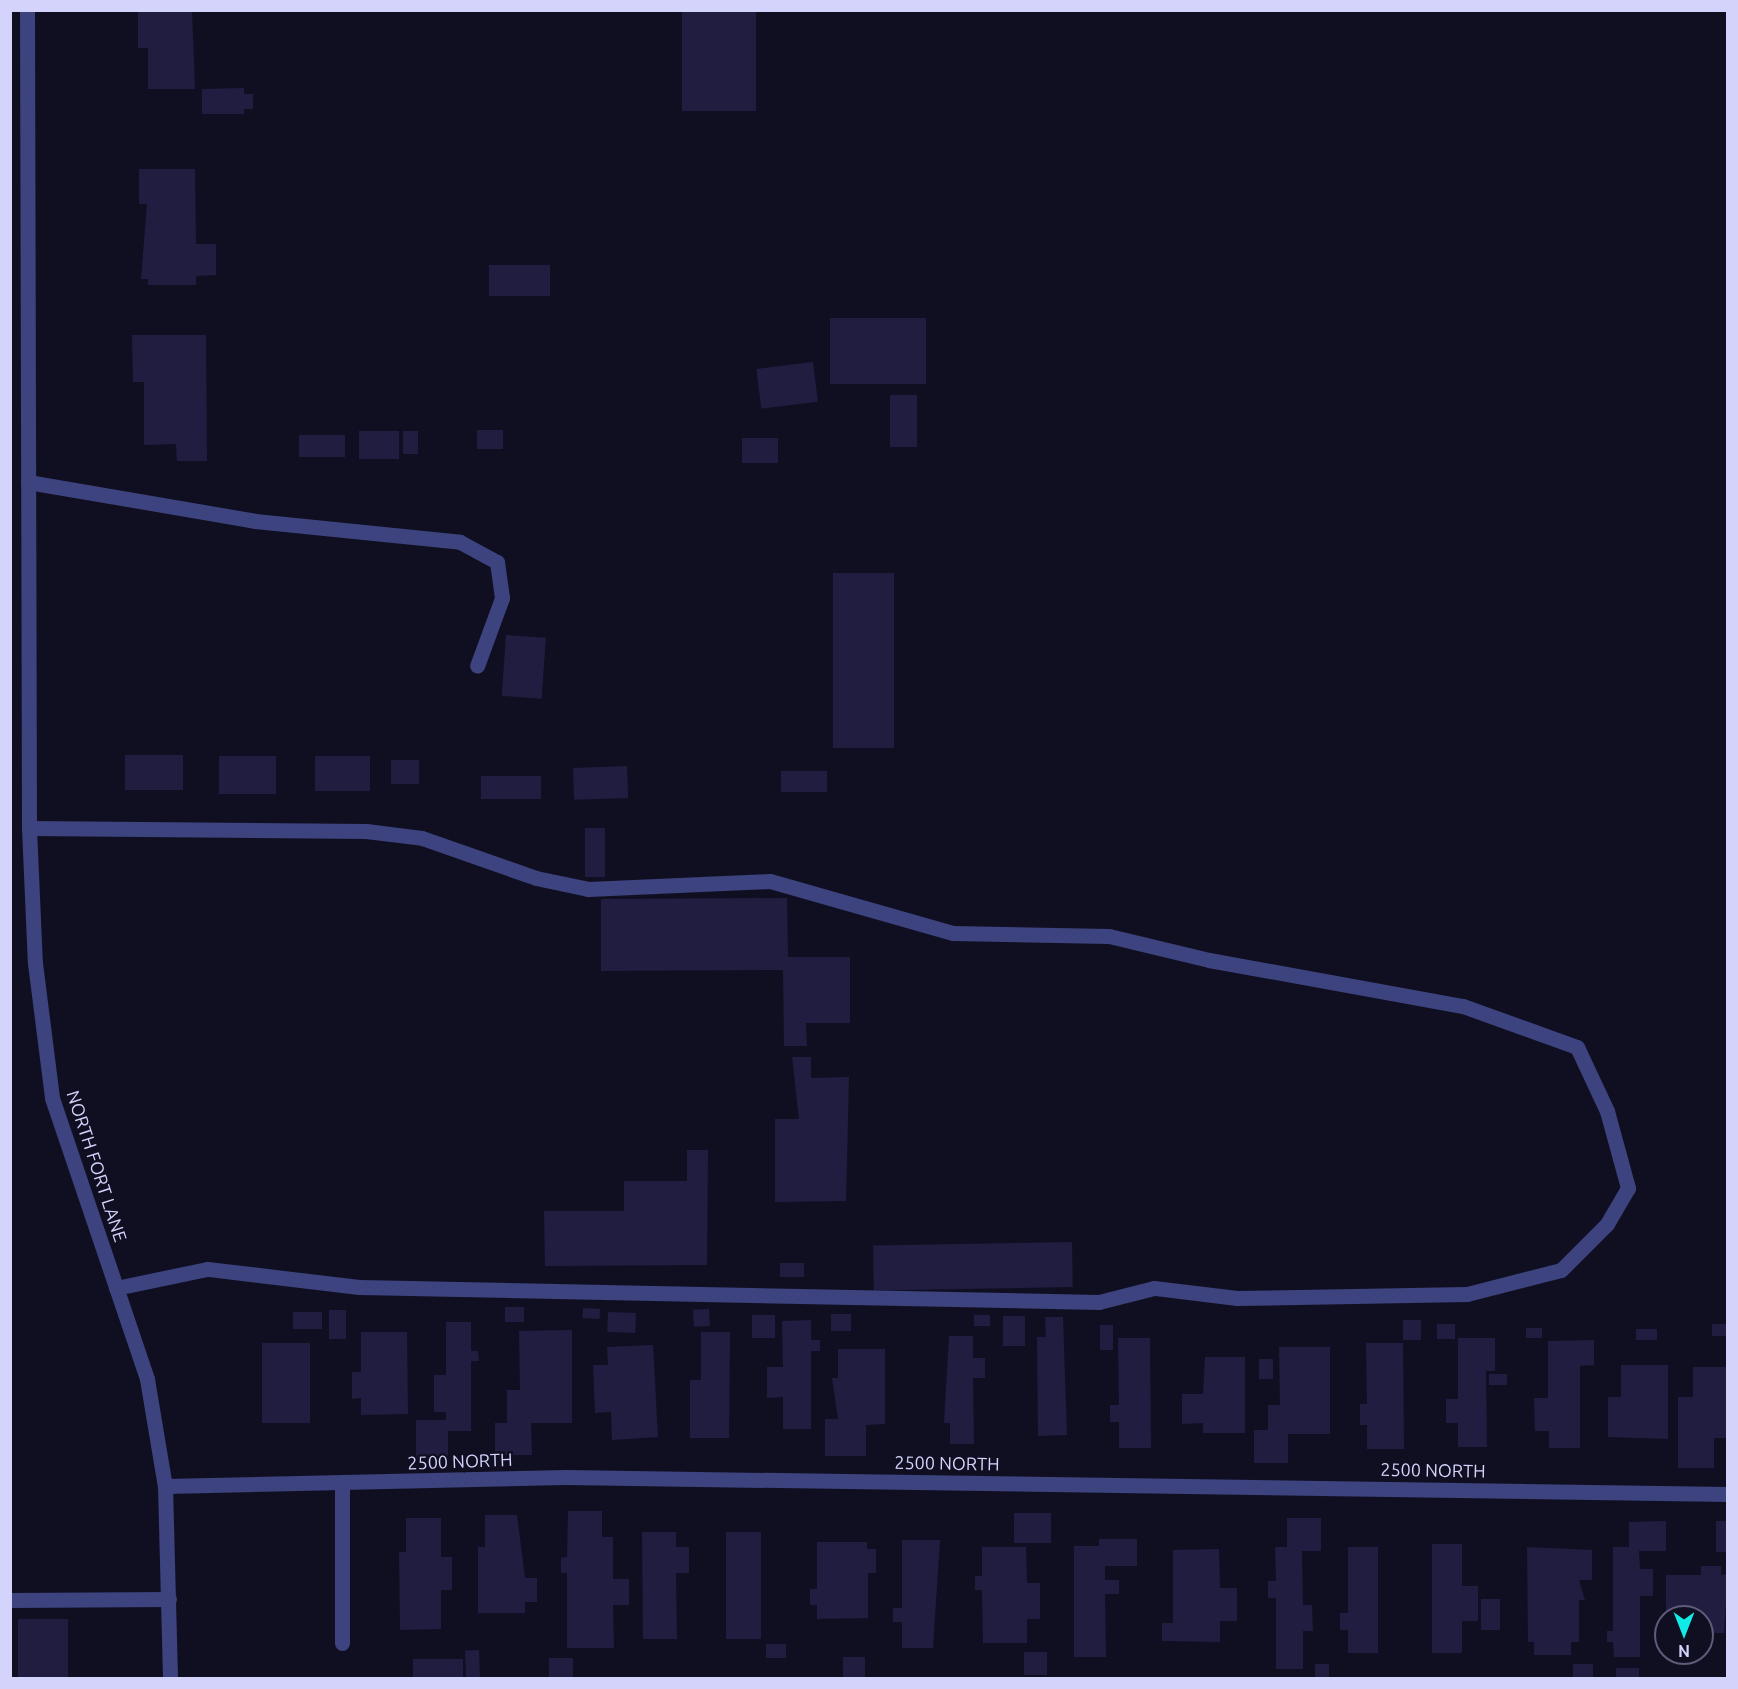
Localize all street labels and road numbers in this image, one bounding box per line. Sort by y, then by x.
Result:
street label: NORTH FORT LANE [62,1088,132,1244]
street label: 2500 NORTH [407,1448,513,1474]
street label: 2500 NORTH [894,1451,1000,1475]
street label: 2500 NORTH [1380,1458,1486,1482]

